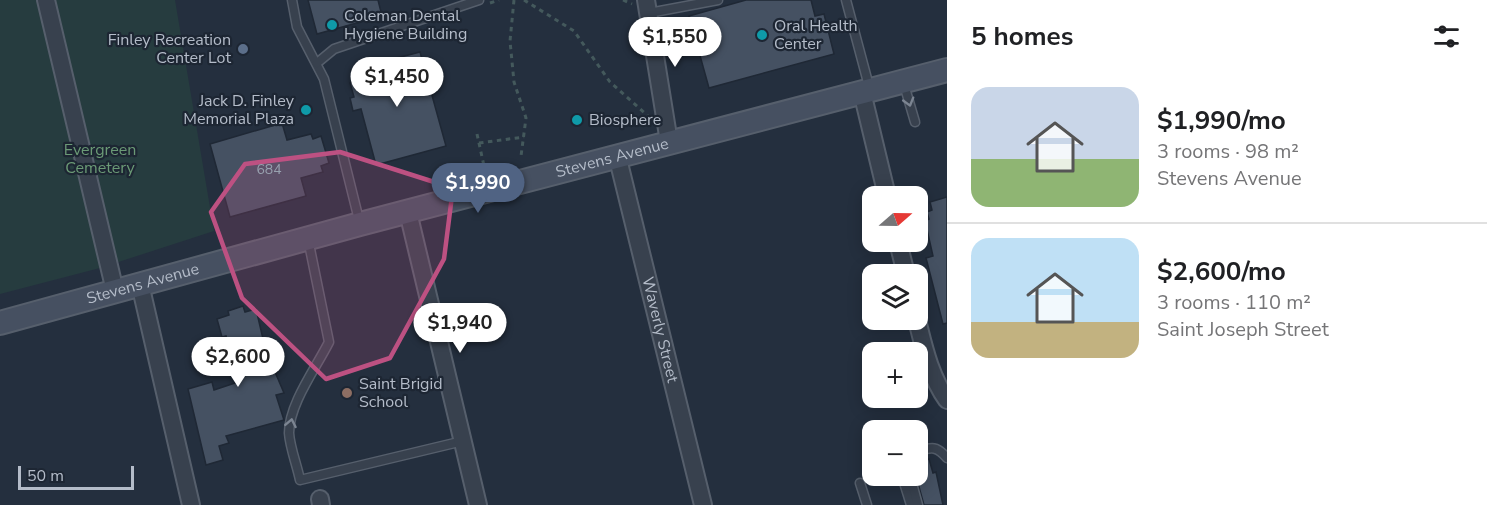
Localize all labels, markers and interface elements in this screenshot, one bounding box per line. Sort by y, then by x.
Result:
place label: Coleman Dental Hygiene Building [344,5,467,45]
place label: Oral Health Center [774,15,858,55]
pin: $1,550 [626,17,724,68]
marker: Coleman Dental Hygiene Building [325,18,339,32]
text: 5 homes [971,19,1073,54]
icon: filters [1430,20,1463,53]
text: $1,550 [643,23,707,50]
marker: Oral Health Center [755,28,769,42]
place label: Finley Recreation Center Lot [108,29,231,69]
marker: Finley Recreation Center Lot [236,42,250,56]
pin: $1,450 [348,57,446,108]
text: $1,450 [365,63,429,90]
place label: Jack D. Finley Memorial Plaza [183,90,295,130]
one-way arrow [902,96,914,107]
marker: Jack D. Finley Memorial Plaza [299,103,313,117]
text: $1,990/mo [1157,103,1286,138]
place label: Biosphere [589,109,661,131]
icon: home [1019,111,1091,183]
marker: Biosphere [570,113,584,127]
street label: Stevens Avenue [553,133,671,183]
text: 3 rooms · 98 m² [1157,138,1299,165]
park label: Evergreen Cemetery [64,139,136,179]
house number: 684 [256,160,282,179]
pin: $1,990 [429,163,527,214]
text: Stevens Avenue [1157,165,1302,192]
text: $1,990 [446,169,510,196]
north arrow [862,186,928,252]
map controls [862,186,928,486]
text: $2,600/mo [1157,254,1286,289]
street label: Stevens Avenue [84,258,201,310]
icon: home [1019,262,1091,334]
button: layers [862,264,928,330]
street label: Waverly Street [636,275,684,385]
text: 3 rooms · 110 m² [1157,289,1311,316]
pin: $1,940 [411,303,509,354]
text: $1,940 [428,309,492,336]
text: Saint Joseph Street [1157,316,1329,343]
pin: $2,600 [189,337,287,388]
button: + [862,342,928,408]
text: $2,600 [206,343,270,370]
place label: Saint Brigid School [359,373,443,413]
marker: Saint Brigid School [340,386,354,400]
one-way arrow [284,418,297,428]
button: − [862,420,928,486]
scale bar [18,463,134,490]
text: 50 m [27,465,64,487]

